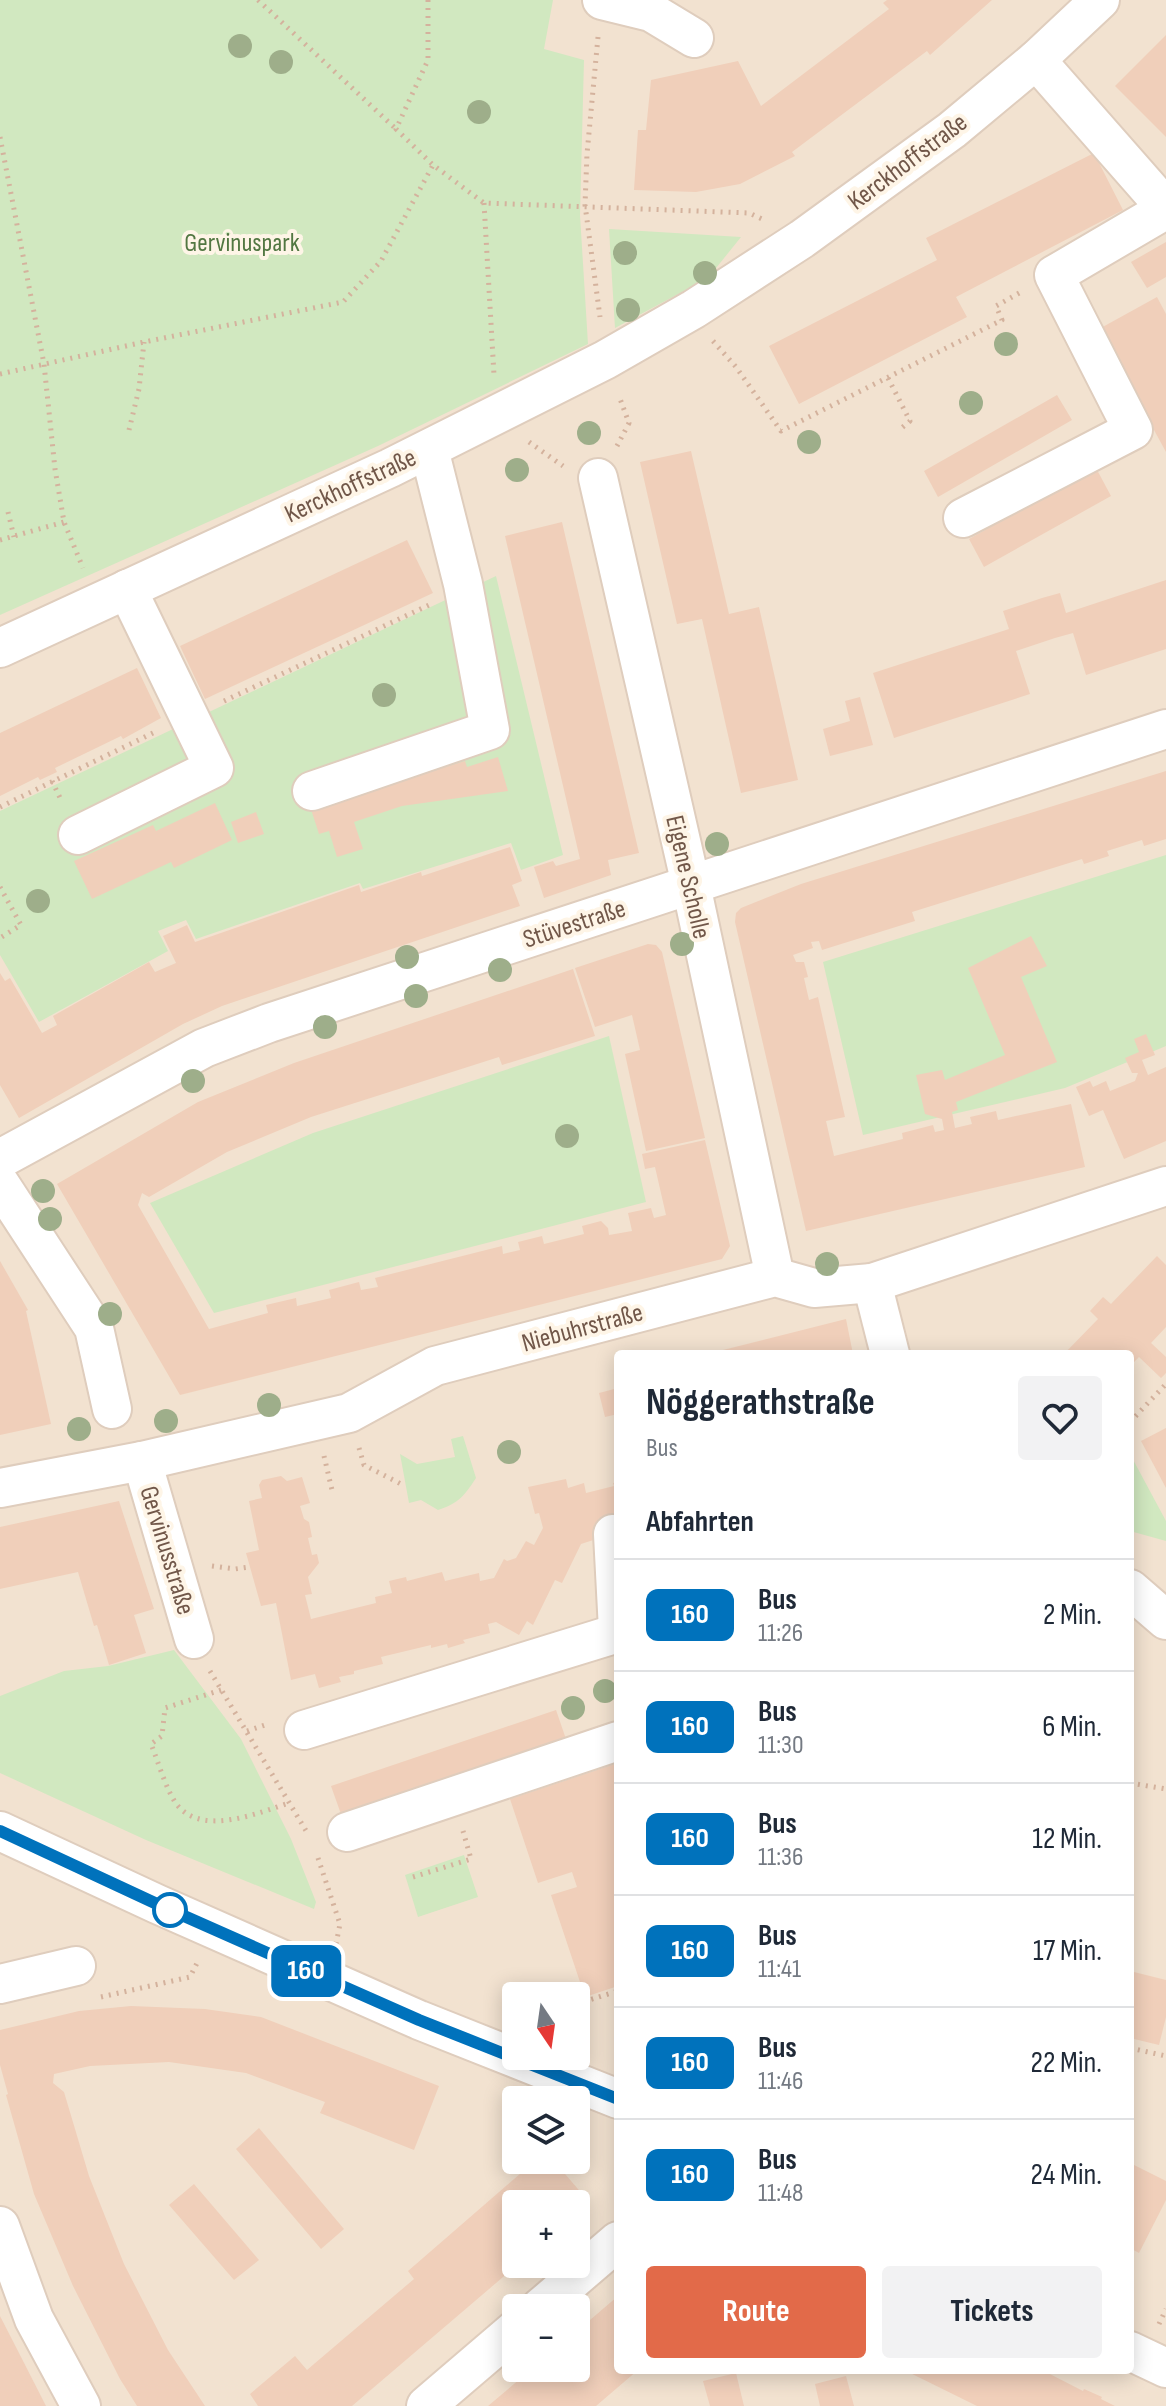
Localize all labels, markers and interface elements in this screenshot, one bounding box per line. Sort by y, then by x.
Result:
street label: Kerckhoffstraße [842,107,974,217]
park label: Gervinuspark [184,228,300,259]
street label: Kerckhoffstraße [280,442,421,530]
street label: Eigene Scholle [658,813,717,942]
street label: Stüvestraße [519,893,630,956]
street label: Niebuhrstraße [518,1297,646,1359]
button: heart [1018,1376,1102,1460]
text: Nöggerathstraße [646,1380,875,1425]
text: Bus [646,1433,678,1464]
street label: Gervinusstraße [132,1482,201,1618]
text: Abfahrten [646,1504,754,1540]
text: Bus [758,1582,797,1618]
text: 2 Min. [1043,1597,1102,1633]
text: 160 [671,1598,709,1631]
text: 11:26 [758,1618,803,1649]
text: Bus [758,1694,797,1730]
text: 6 Min. [1042,1709,1102,1745]
text: 160 [671,1710,709,1743]
text: 11:30 [758,1730,804,1761]
text: Bus [758,1806,797,1842]
text: 12 Min. [1032,1821,1102,1857]
text: 160 [671,1822,709,1855]
text: 11:36 [758,1842,803,1873]
unlabelled marker [153,1893,187,1927]
text: Bus [758,1918,797,1954]
text: 17 Min. [1033,1933,1102,1969]
text: 160 [671,1934,709,1967]
line badge: 160 [260,1945,352,1997]
text: 160 [287,1954,325,1987]
text: 11:41 [758,1954,801,1985]
north arrow [502,1982,590,2070]
map controls [502,1982,590,2382]
text: Bus [758,2030,797,2066]
text: 22 Min. [1031,2045,1102,2081]
text: 160 [671,2046,709,2079]
text: 11:46 [758,2066,803,2097]
button: layers [502,2086,590,2174]
text: Bus [758,2142,797,2178]
text: 24 Min. [1031,2157,1102,2193]
text: 160 [671,2158,709,2191]
text: 11:48 [758,2178,803,2209]
button: + [502,2190,590,2278]
button: Route [646,2266,866,2358]
button: Tickets [882,2266,1102,2358]
button: − [502,2294,590,2382]

